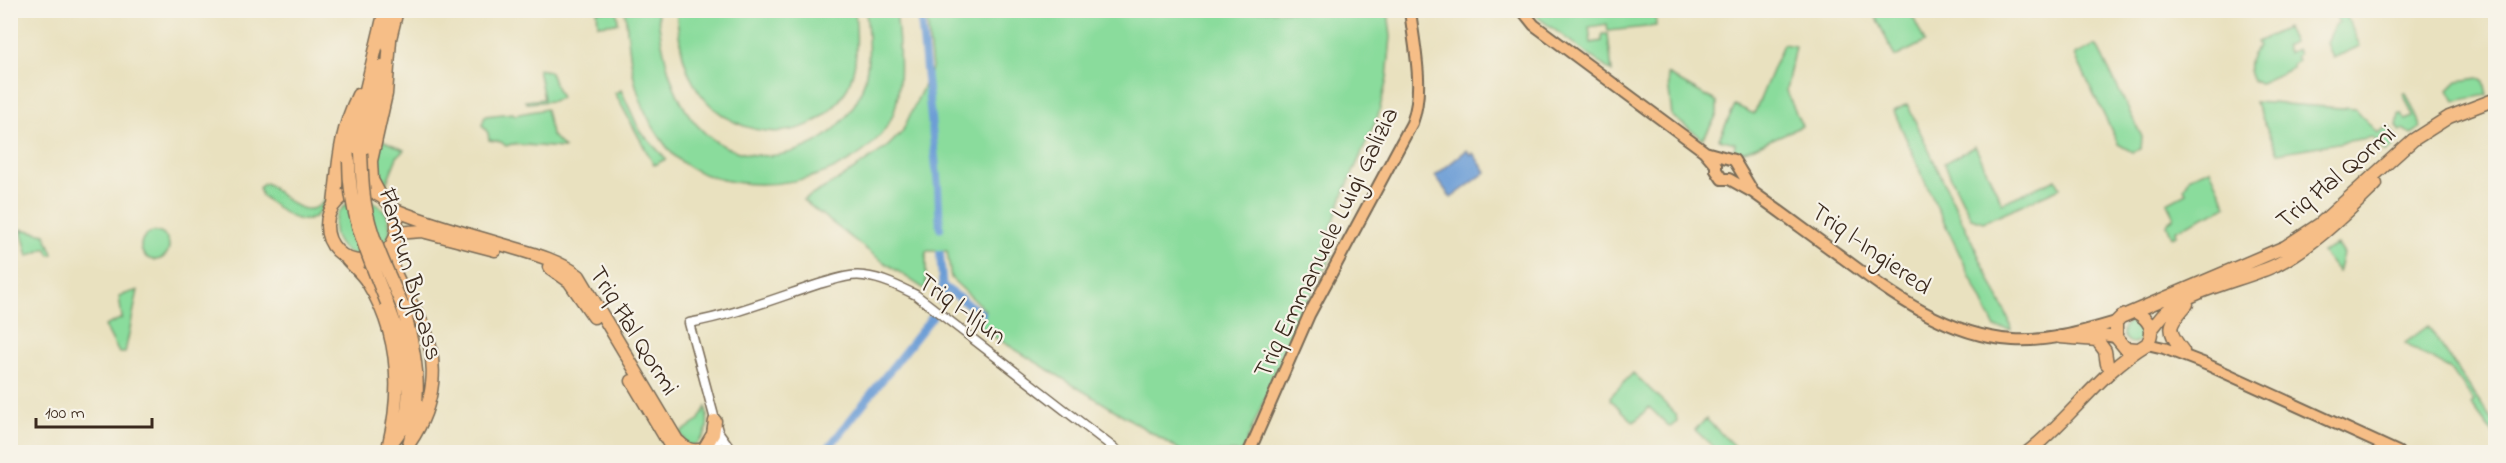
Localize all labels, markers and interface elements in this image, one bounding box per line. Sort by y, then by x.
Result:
street label: Triq Emmanuele Luigi Galizia [1245,101,1410,386]
street label: Triq Ħal Qormi [2269,117,2405,240]
street label: Ħamrun Bypass [366,184,452,365]
street label: Triq l-Ingiered [1802,195,1939,306]
street label: Triq Ħal Qormi [577,259,687,404]
street label: Triq l-Iljun [909,265,1014,356]
scale bar [36,391,152,429]
text: 100 m [45,401,85,427]

